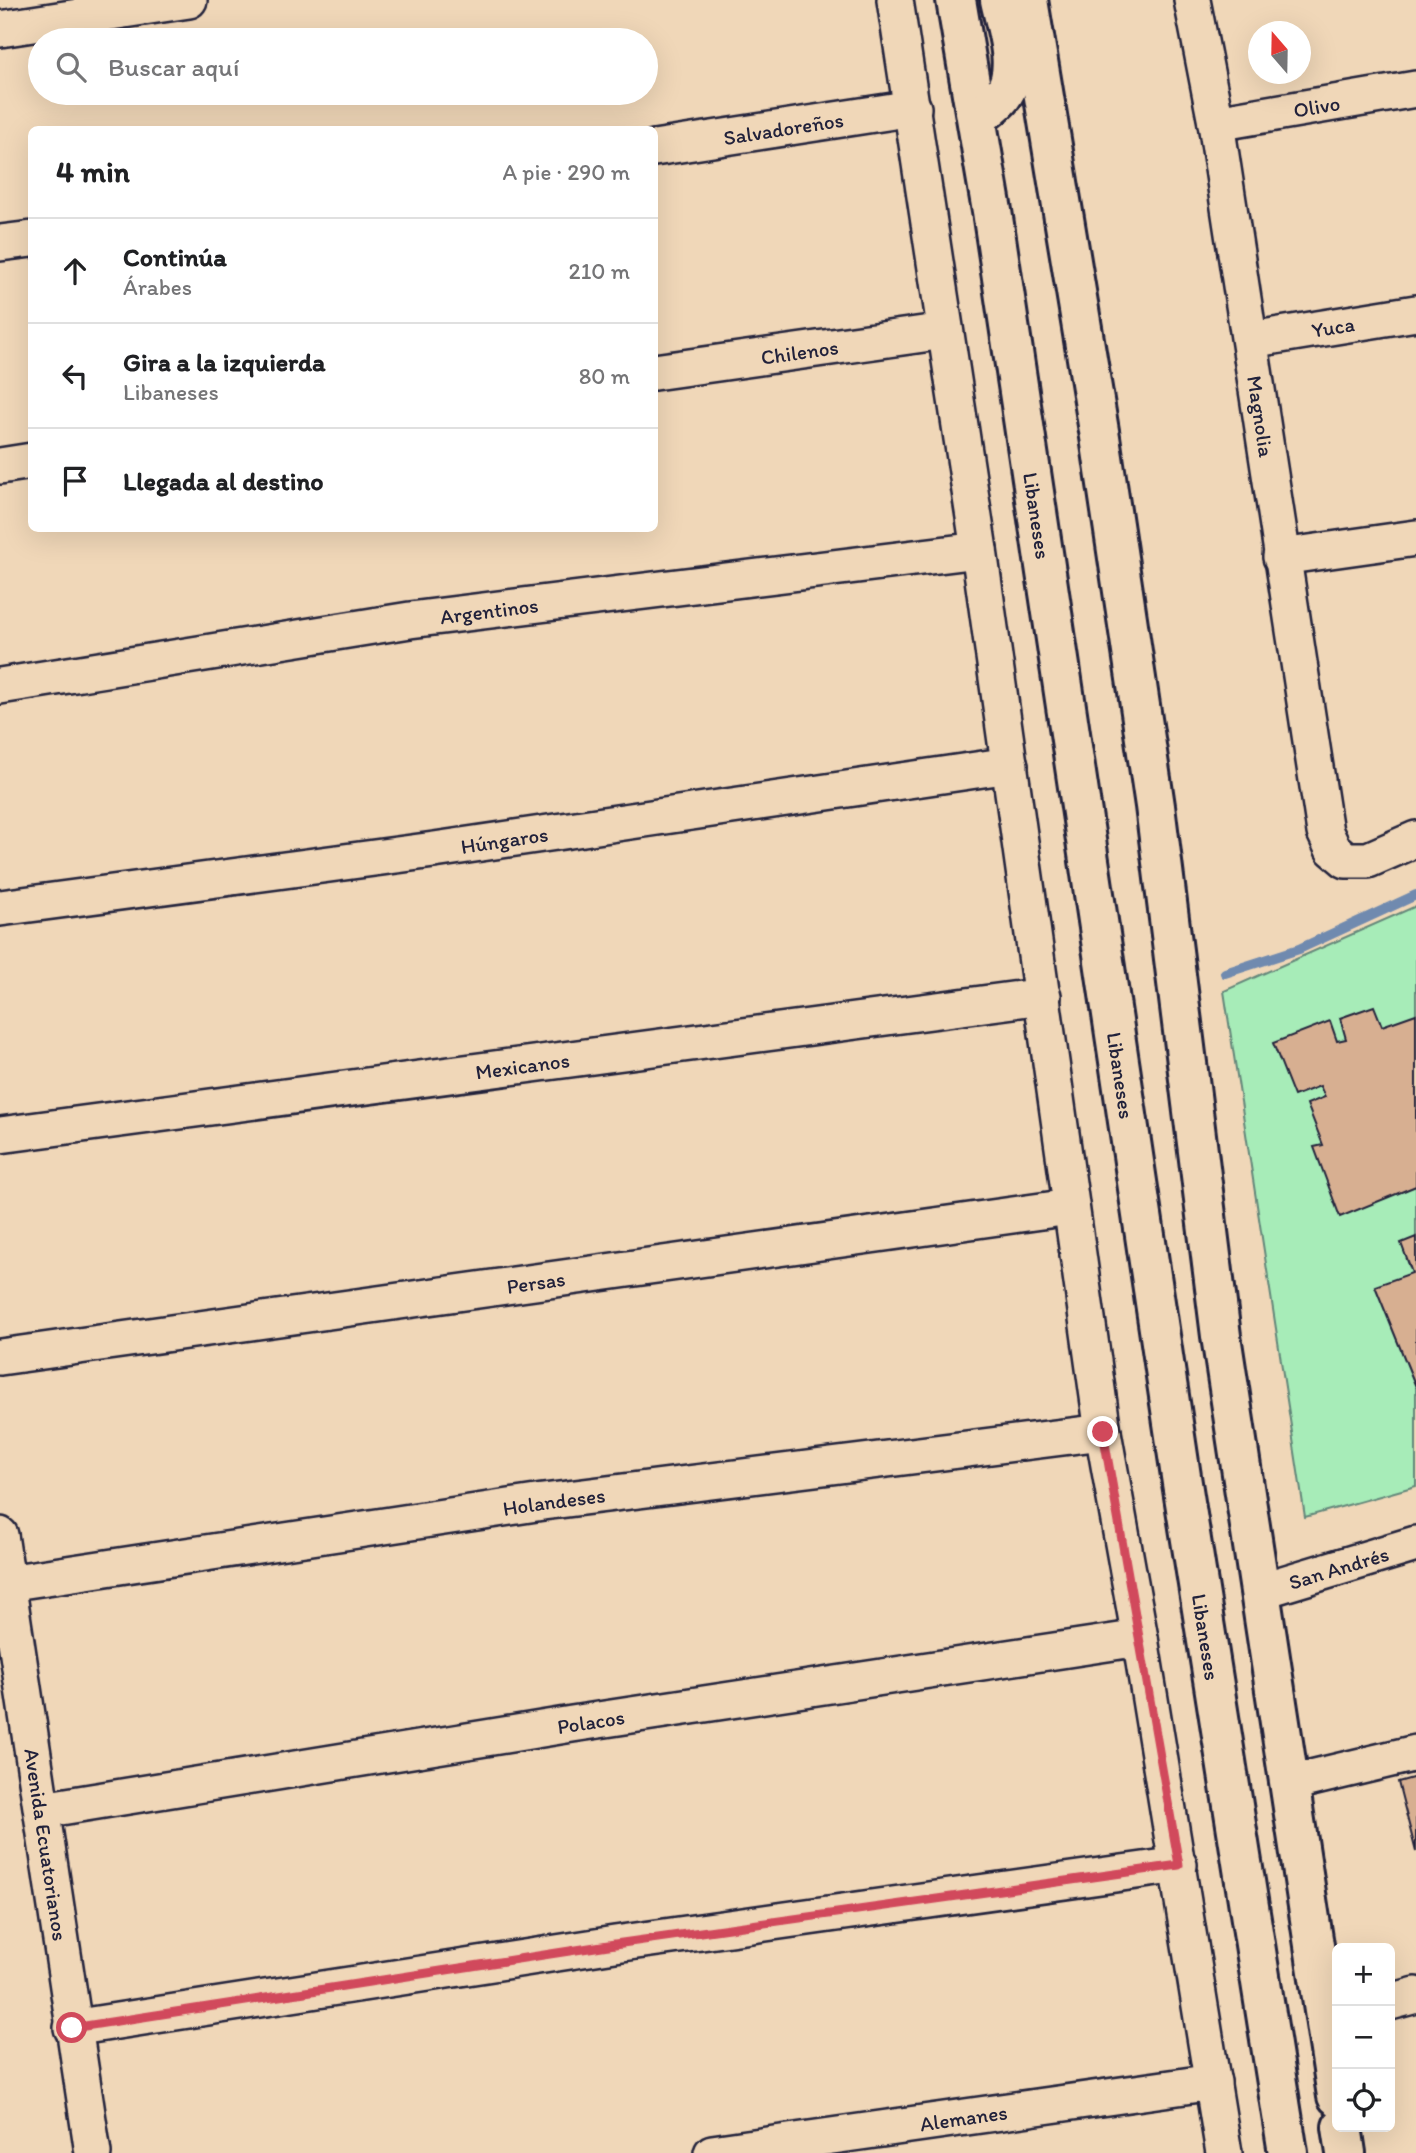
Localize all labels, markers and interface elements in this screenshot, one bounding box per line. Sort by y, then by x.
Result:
north arrow [1248,21,1311,84]
search box [28,28,658,105]
icon: search [52,48,90,86]
text: Buscar aquí [108,51,239,83]
street label: Olivo [1291,90,1342,122]
street label: Salvadoreños [722,106,845,150]
text: 4 min [56,153,130,190]
text: A pie · 290 m [502,158,630,186]
text: Continúa [123,241,227,273]
icon: ahead [56,252,94,290]
text: 210 m [569,257,630,285]
text: Árabes [123,273,192,301]
street label: Yuca [1310,311,1356,342]
street label: Chilenos [759,334,840,369]
text: Gira a la izquierda [123,346,326,378]
icon: left [56,357,94,395]
text: 80 m [579,362,630,390]
street label: Magnolia [1242,374,1280,459]
text: Libaneses [123,378,219,406]
icon: arrive [56,462,94,500]
text: Llegada al destino [123,465,324,497]
street label: Libaneses [1019,470,1056,561]
street label: Argentinos [438,592,540,629]
street label: Húngaros [459,821,550,858]
street label: Libaneses [1102,1030,1140,1120]
street label: Mexicanos [474,1047,571,1084]
street label: Persas [505,1265,567,1298]
route end [1087,1416,1118,1447]
street label: Holandeses [501,1482,607,1520]
street label: San Andrés [1286,1540,1392,1594]
street label: Libaneses [1187,1592,1226,1682]
street label: Polacos [555,1704,626,1739]
street label: Avenida Ecuatorianos [20,1746,73,1943]
map controls [1332,1943,1395,2132]
button: + [1332,1943,1395,2006]
button: − [1332,2006,1395,2069]
route start [56,2012,87,2043]
button: locate [1332,2069,1395,2132]
street label: Alemanes [918,2099,1009,2136]

